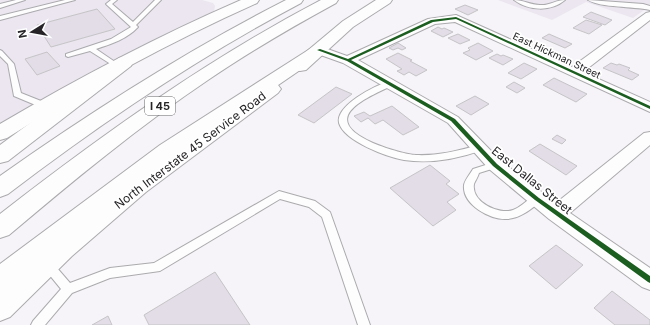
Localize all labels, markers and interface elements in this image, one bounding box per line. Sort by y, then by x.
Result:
north arrow [12,12,52,52]
text: N [15,28,30,39]
street label: East Hickman Street [511,29,603,81]
street label: North Interstate 45 Service Road [111,88,269,212]
road number: I 45 [145,97,175,115]
street label: East Dallas Street [489,143,575,217]

